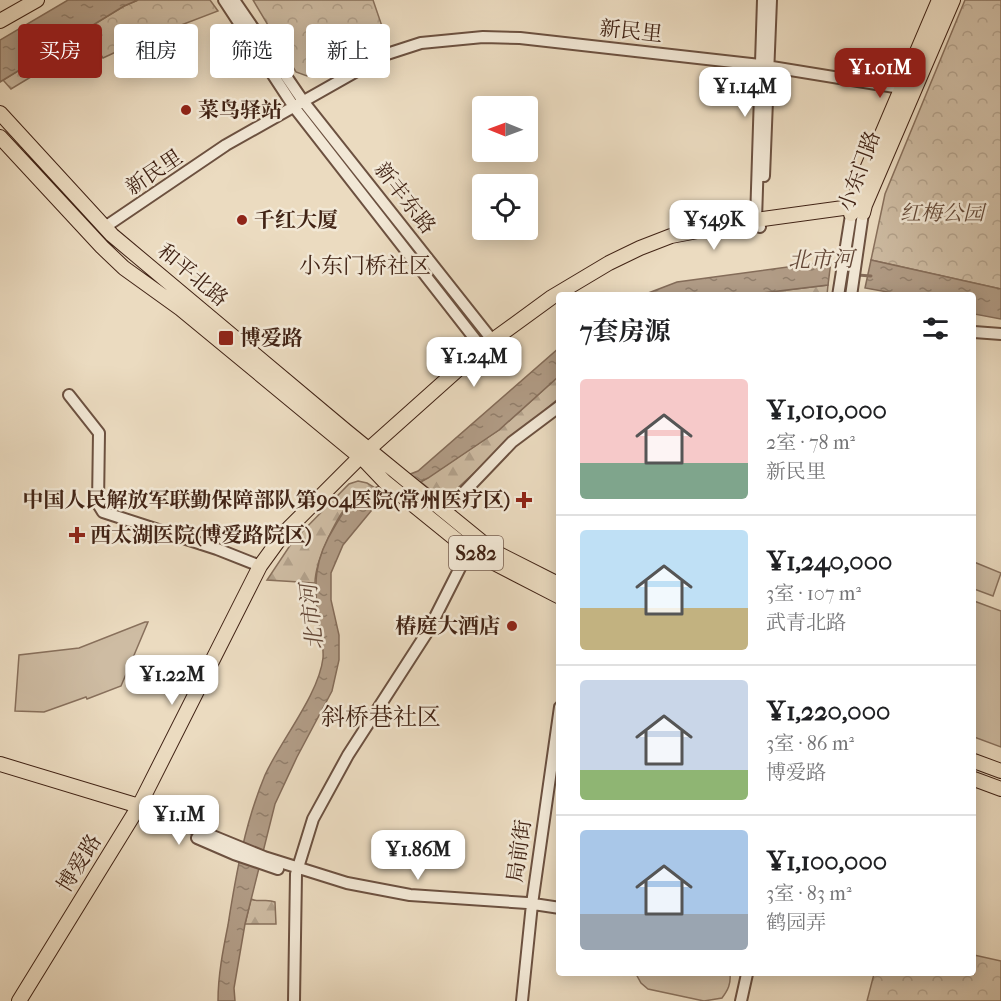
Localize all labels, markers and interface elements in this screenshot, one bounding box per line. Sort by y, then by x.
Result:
street label: 新民里 [598,16,664,46]
chip: 买房 [18,24,102,78]
chip: 租房 [114,24,198,78]
chip: 筛选 [210,24,294,78]
chip: 新上 [306,24,390,78]
pin: ¥1.01M [831,48,929,99]
text: ¥1.01M [849,56,911,79]
pin: ¥1.14M [696,67,794,118]
text: ¥1.14M [713,75,777,98]
north arrow [472,96,538,162]
map controls [472,96,538,240]
place label: 菜鸟驿站 [198,98,282,122]
marker: 菜鸟驿站 [179,103,193,117]
street label: 小东门路 [833,127,885,215]
street label: 新民里 [121,144,187,200]
street label: 新丰东路 [370,158,440,238]
button: locate [472,174,538,240]
pin: ¥549K [672,200,756,251]
park label: 红梅公园 [900,201,987,225]
place label: 千红大厦 [254,208,338,232]
text: ¥549K [683,208,745,231]
marker: 千红大厦 [235,213,249,227]
street label: 和平北路 [153,239,233,311]
water label: 北市河 [788,246,858,274]
district label: 小东门桥社区 [299,253,431,279]
icon: filters [919,312,952,345]
text: 7套房源 [580,316,671,347]
place label: 博爱路 [240,326,303,350]
marker: 博爱路 [217,329,235,347]
pin: ¥1.24M [425,337,523,388]
text: ¥1.24M [441,345,507,368]
text: ¥1,010,000 [766,395,887,426]
icon: home [628,403,700,475]
text: 2室 · 78 m² [766,431,855,454]
text: 新民里 [766,460,826,483]
place label: 中国人民解放军联勤保障部队第904医院(常州医疗区) [23,488,510,513]
marker: 中国人民解放军联勤保障部队第904医院(常州医疗区) [515,491,533,509]
place label: 西太湖医院(博爱路院区) [90,523,312,547]
marker: 西太湖医院(博爱路院区) [68,526,86,544]
road number: S282 [449,536,503,570]
text: ¥1,240,000 [766,546,892,577]
icon: home [628,554,700,626]
water label: 北市河 [295,579,328,651]
text: 3室 · 107 m² [766,582,861,605]
text: 武青北路 [766,611,846,634]
place label: 椿庭大酒店 [395,614,500,638]
marker: 椿庭大酒店 [505,619,519,633]
pin: ¥1.22M [123,655,221,706]
text: ¥1.22M [139,663,205,686]
text: ¥1,220,000 [766,696,890,727]
district label: 斜桥巷社区 [321,703,441,731]
icon: home [628,704,700,776]
text: 3室 · 86 m² [766,732,854,755]
text: 博爱路 [766,761,826,784]
pin: ¥1.1M [137,795,221,846]
text: ¥1.1M [153,803,205,826]
street label: 局前街 [503,818,535,884]
street label: 博爱路 [52,830,106,896]
pin: ¥1.86M [369,830,467,881]
text: ¥1.86M [385,838,451,861]
text: ¥1,100,000 [766,846,887,877]
icon: home [628,854,700,926]
text: 3室 · 83 m² [766,882,852,905]
text: 鹤园弄 [766,911,826,934]

